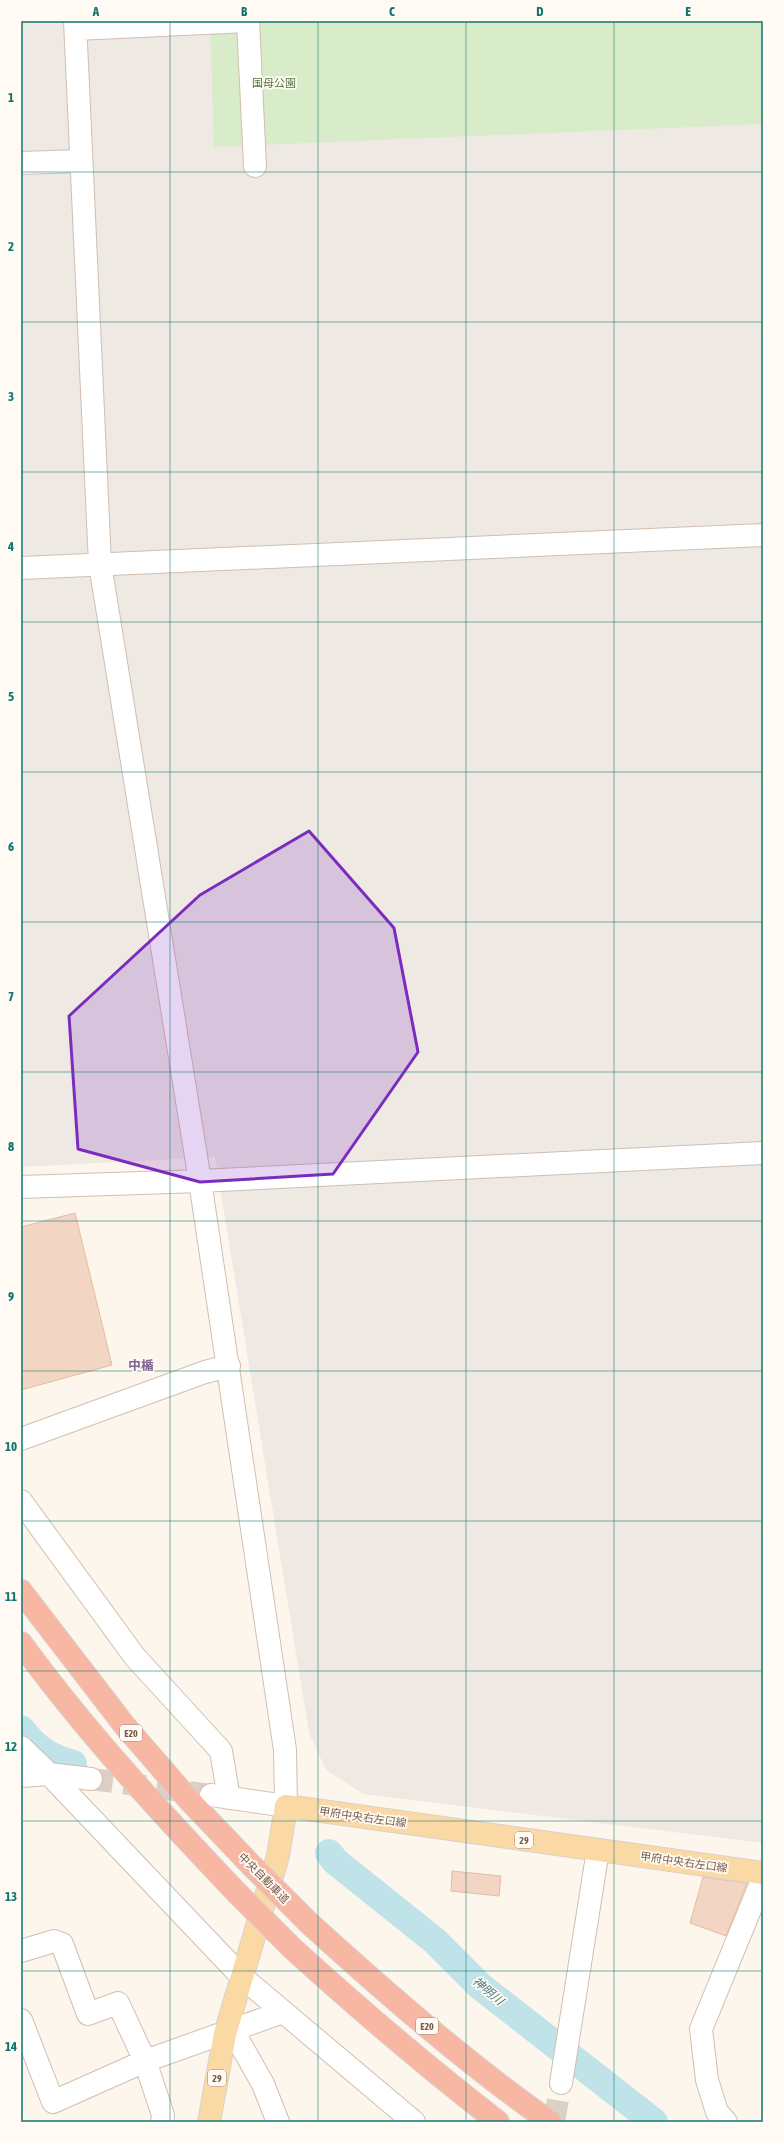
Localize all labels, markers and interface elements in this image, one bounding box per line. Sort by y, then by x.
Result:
text: A [92,4,100,19]
text: B [241,4,248,19]
text: C [389,4,395,19]
text: D [536,4,544,19]
text: E [685,4,691,19]
park label: 国母公園 [252,77,296,89]
text: 1 [8,90,14,105]
text: 2 [8,239,14,254]
text: 3 [8,389,14,404]
text: 4 [7,539,14,554]
text: 5 [8,689,14,704]
text: 6 [8,839,14,854]
text: 7 [8,989,14,1004]
text: 8 [8,1139,14,1154]
text: 9 [8,1289,14,1304]
district label: 中楯 [128,1358,154,1373]
text: 10 [5,1439,17,1454]
text: 11 [5,1589,17,1604]
road number: E20 [120,1725,142,1741]
text: 12 [5,1739,17,1754]
street label: 甲府中央右左口線 [319,1805,407,1829]
road number: 29 [515,1832,533,1848]
street label: 中央自動車道 [236,1850,292,1906]
street label: 甲府中央右左口線 [640,1850,728,1874]
text: 13 [5,1889,17,1904]
water label: 神明川 [470,1974,508,2009]
road number: E20 [416,2018,438,2034]
text: 14 [5,2039,17,2054]
road number: 29 [208,2070,226,2086]

